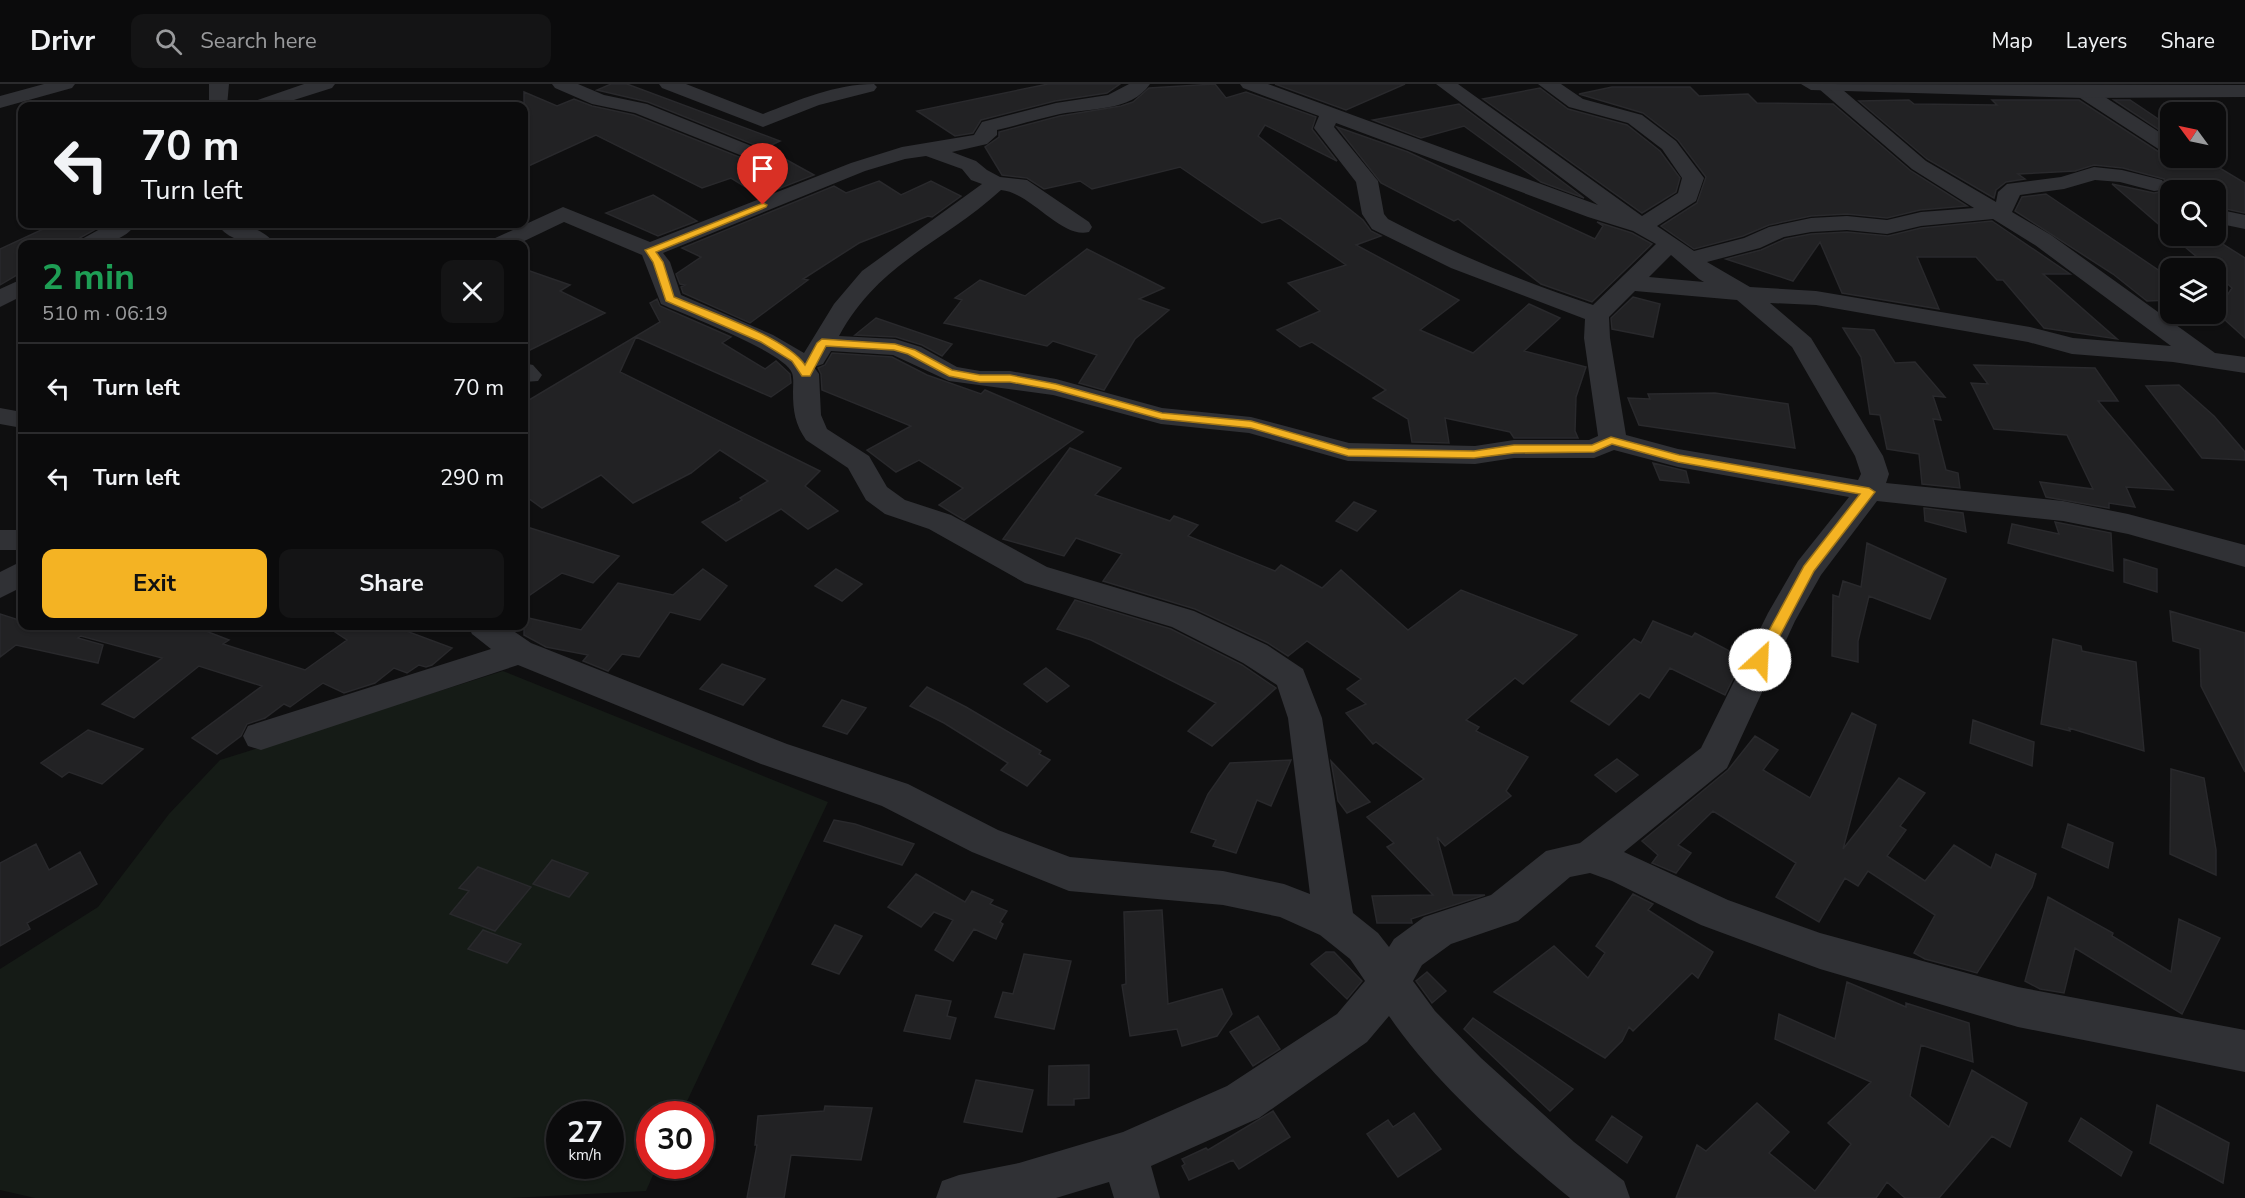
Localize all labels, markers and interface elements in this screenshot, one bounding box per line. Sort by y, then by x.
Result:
search box [131,14,551,68]
text: Drivr [30,22,95,60]
icon: search [152,25,185,58]
text: Search here [200,26,317,56]
text: Map [1991,27,2033,55]
text: Layers [2066,27,2127,55]
text: Share [2160,27,2215,55]
north arrow [2160,102,2226,168]
map controls [2160,102,2226,324]
text: 70 m [141,118,240,175]
icon: left [42,126,120,204]
pin [737,143,788,205]
icon: arrive [746,152,779,185]
text: Turn left [141,172,242,209]
button: search [2160,180,2226,246]
text: 2 min [42,253,135,302]
button: layers [2160,258,2226,324]
button: close [441,260,504,323]
text: 510 m · 06:19 [42,300,168,327]
icon: left [42,372,75,405]
text: Turn left [93,373,180,403]
text: 70 m [453,373,504,403]
icon: left [42,462,75,495]
text: Turn left [93,463,180,493]
text: 290 m [440,463,504,493]
button: Exit [42,549,267,618]
button: Share [279,549,504,618]
position arrow [1728,628,1792,692]
speed limit sign: 30 [636,1101,714,1179]
text: 27 [567,1112,603,1153]
text: km/h [568,1145,602,1165]

